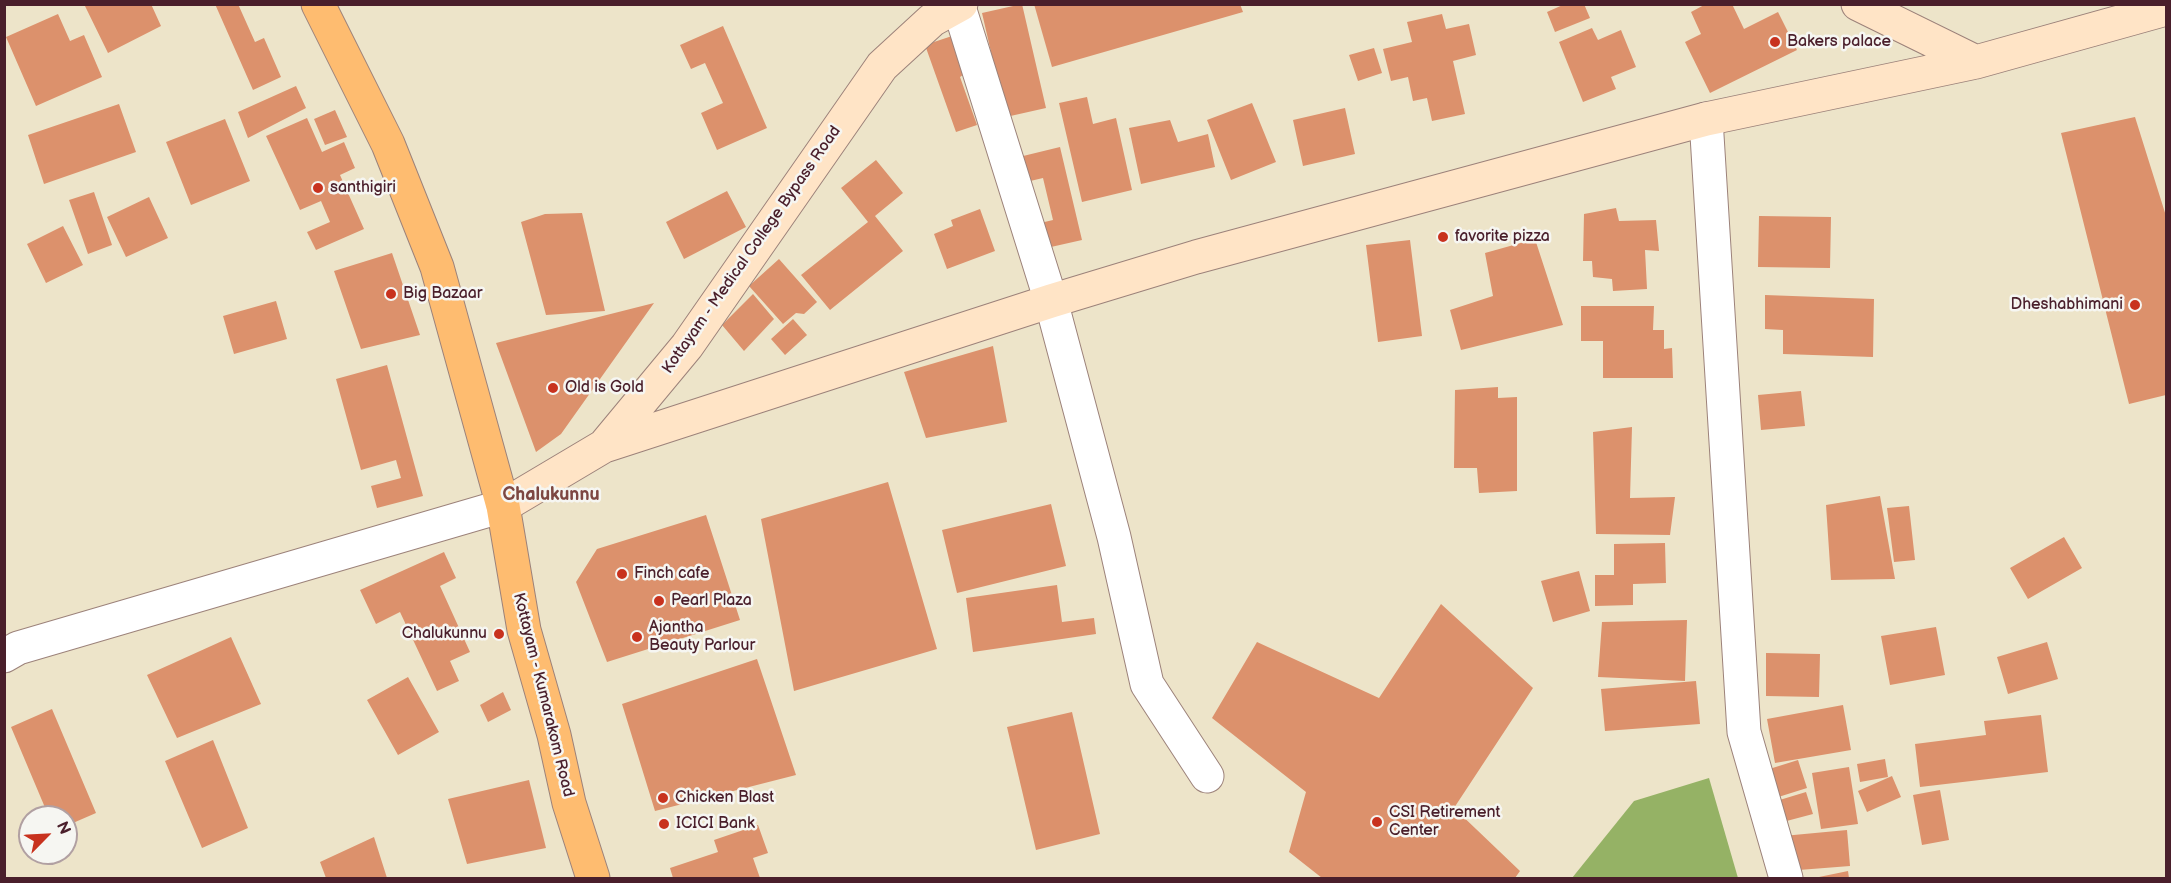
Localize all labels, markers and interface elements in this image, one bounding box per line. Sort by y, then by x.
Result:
place label: Bakers palace [1787,32,1891,52]
marker: Bakers palace [1768,35,1782,49]
street label: Kottayam - Medical College Bypass Road [659,122,845,378]
place label: santhigiri [330,178,396,198]
marker: santhigiri [311,181,325,195]
place label: favorite pizza [1455,227,1550,247]
marker: favorite pizza [1436,230,1450,244]
place label: Big Bazaar [403,284,483,304]
marker: Big Bazaar [384,287,398,301]
place label: Dheshabhimani [2011,295,2123,315]
marker: Dheshabhimani [2128,298,2142,312]
place label: Old is Gold [565,378,644,398]
marker: Old is Gold [546,381,560,395]
district label: Chalukunnu [503,484,599,506]
place label: Finch cafe [634,564,709,584]
marker: Finch cafe [615,567,629,581]
street label: Kottayam - Kumarakom Road [508,591,578,799]
place label: Pearl Plaza [671,591,752,611]
marker: Pearl Plaza [652,594,666,608]
place label: Ajantha Beauty Parlour [649,618,755,656]
place label: Chalukunnu [402,624,487,644]
marker: Chalukunnu [492,627,506,641]
marker: Ajantha Beauty Parlour [630,630,644,644]
place label: Chicken Blast [675,788,774,808]
marker: Chicken Blast [656,791,670,805]
place label: CSI Retirement Center [1389,803,1500,841]
north arrow [18,805,78,865]
place label: ICICI Bank [676,814,755,834]
marker: CSI Retirement Center [1370,815,1384,829]
marker: ICICI Bank [657,817,671,831]
text: N [52,819,74,838]

